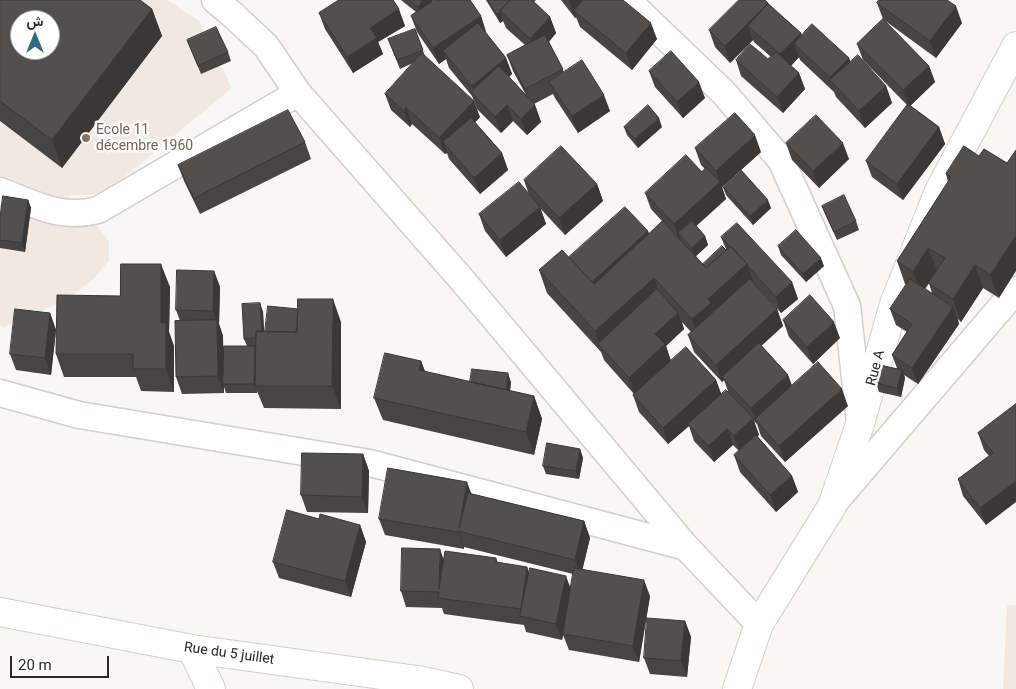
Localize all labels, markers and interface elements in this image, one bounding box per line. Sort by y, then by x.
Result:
north arrow [10,10,60,60]
text: ش [27,13,43,29]
place label: Ecole 11 décembre 1960 [96,122,193,154]
marker: Ecole 11 décembre 1960 [80,132,92,144]
street label: Rue A [863,348,889,388]
street label: Rue du 5 juillet [183,639,275,669]
scale bar [12,646,111,678]
text: 20 m [18,656,52,674]

